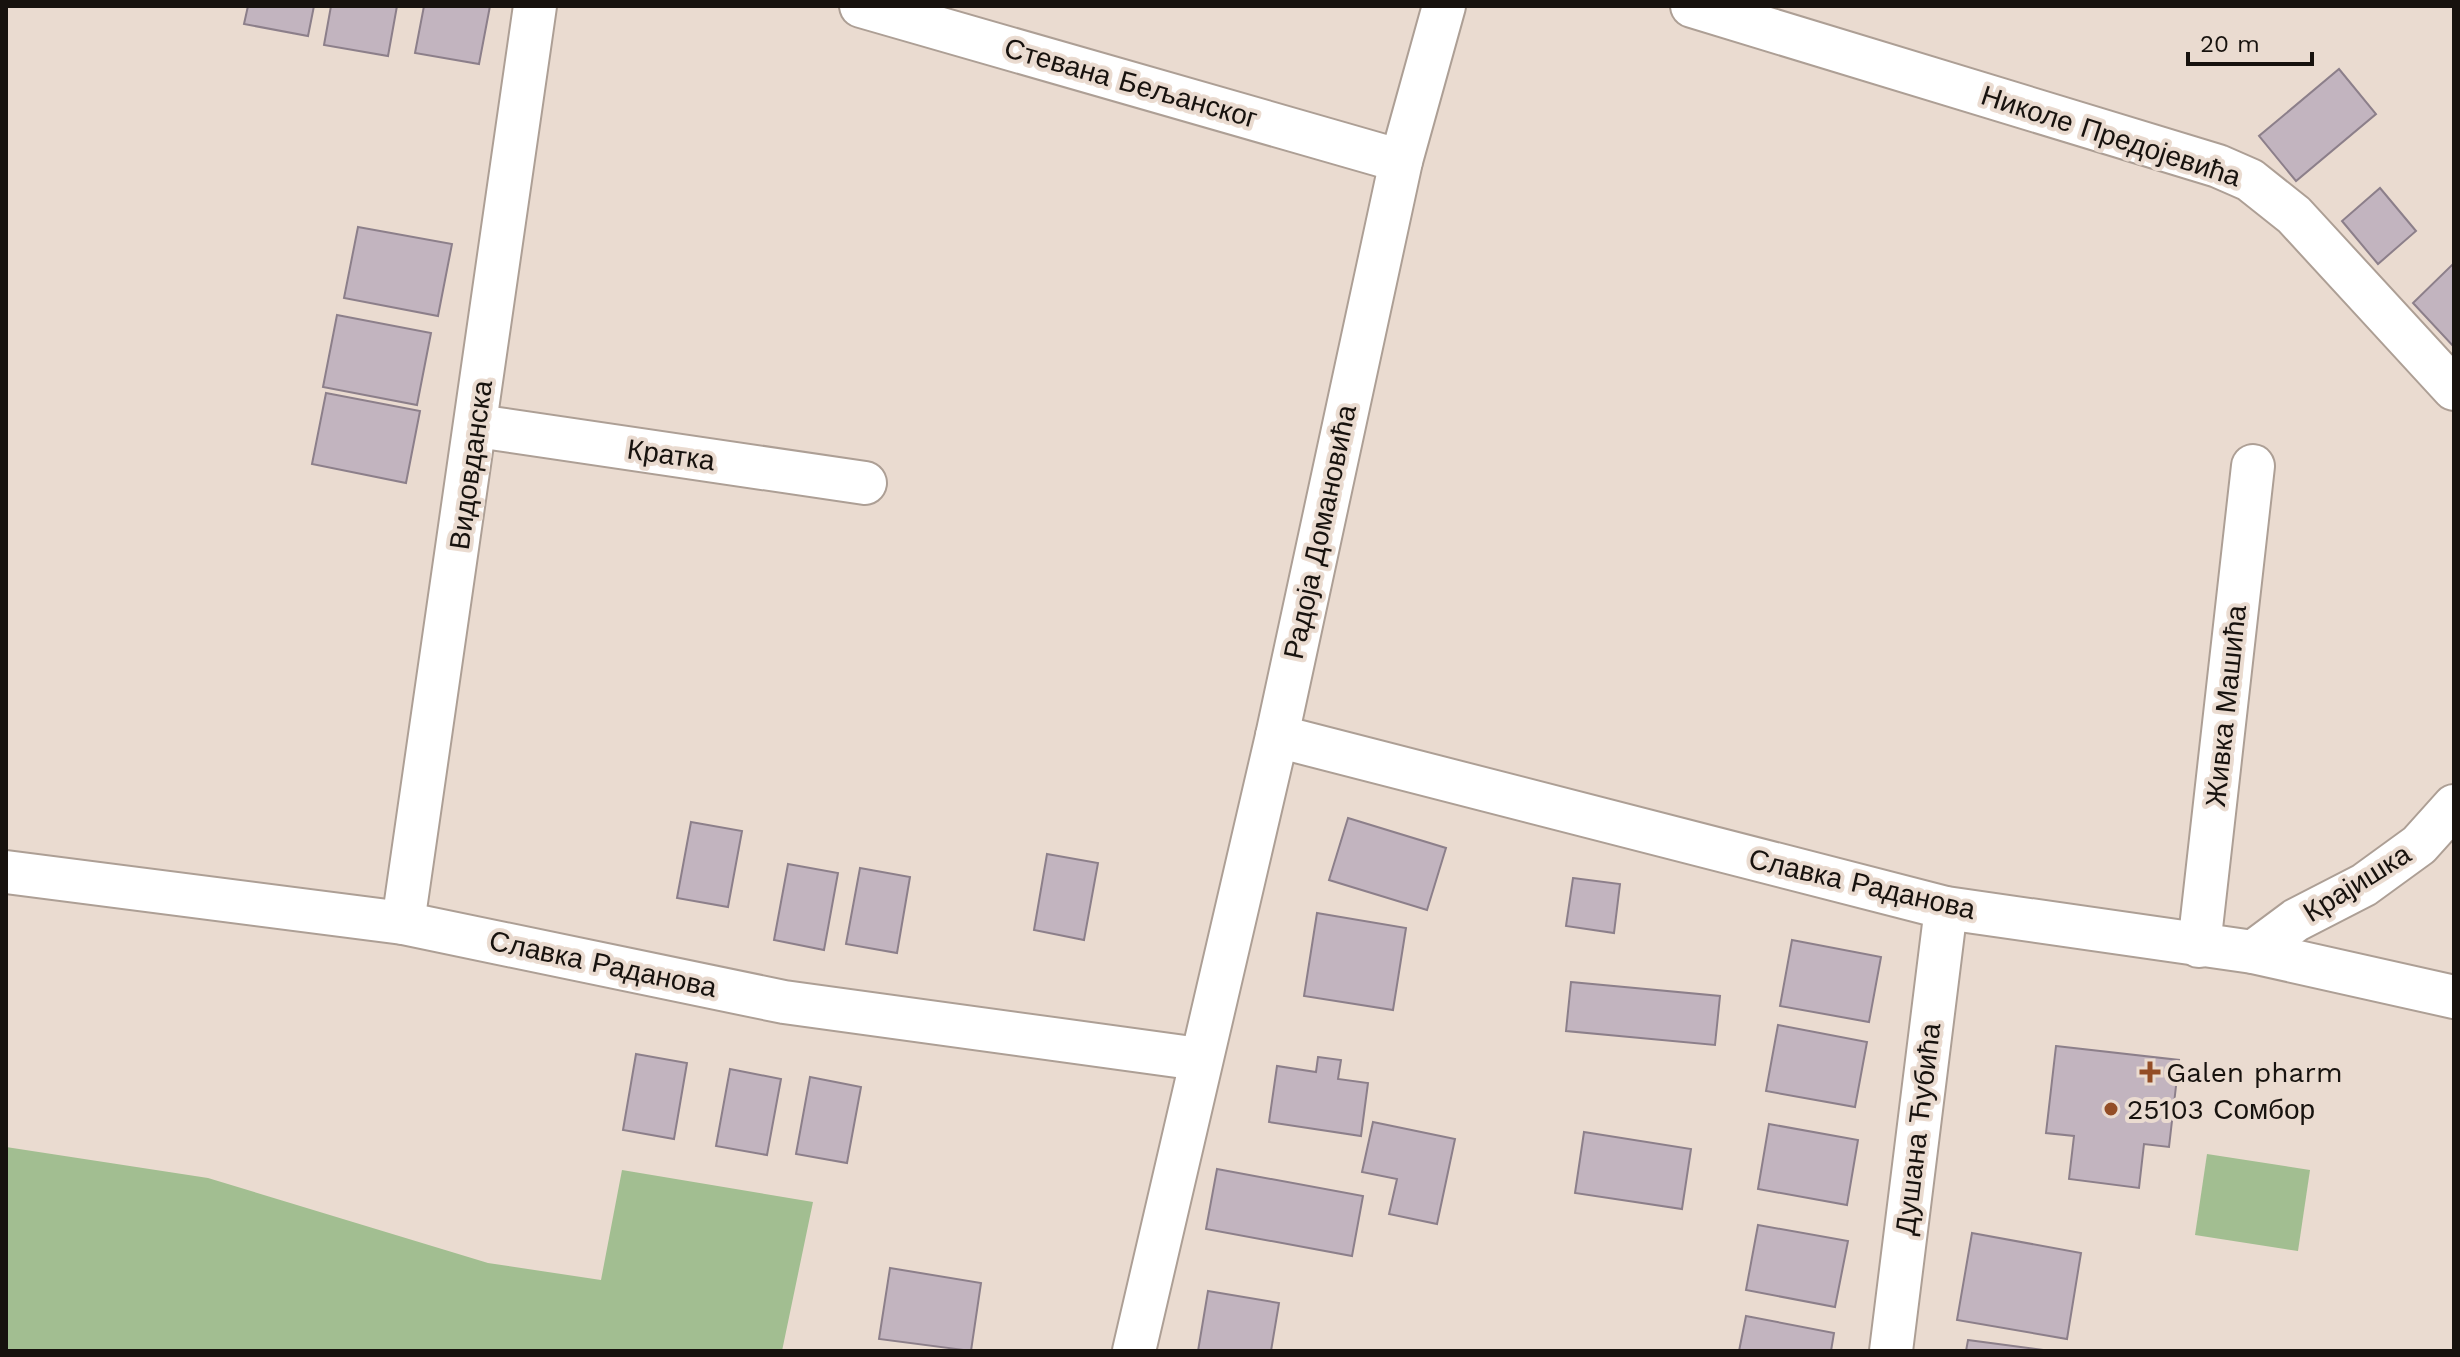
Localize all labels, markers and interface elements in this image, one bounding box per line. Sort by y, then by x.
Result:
scale bar [2188,16,2312,66]
text: 20 m [2200,30,2260,58]
street label: Стевана Бељанског [1001,31,1261,135]
street label: Николе Предојевића [1977,78,2245,194]
street label: Видовданска [443,378,499,552]
street label: Радоја Домановића [1277,402,1363,662]
street label: Кратка [625,433,717,478]
street label: Живка Машића [2199,603,2253,809]
street label: Крајишка [2297,837,2417,929]
street label: Славка Раданова [1746,842,1979,926]
street label: Славка Раданова [486,924,720,1004]
street label: Душана Ћубића [1889,1021,1947,1237]
place label: Galen pharm [2166,1056,2343,1089]
marker: Galen pharm [2141,1063,2159,1081]
place label: 25103 Сомбор [2127,1093,2315,1126]
marker: 25103 Сомбор [2102,1100,2120,1118]

